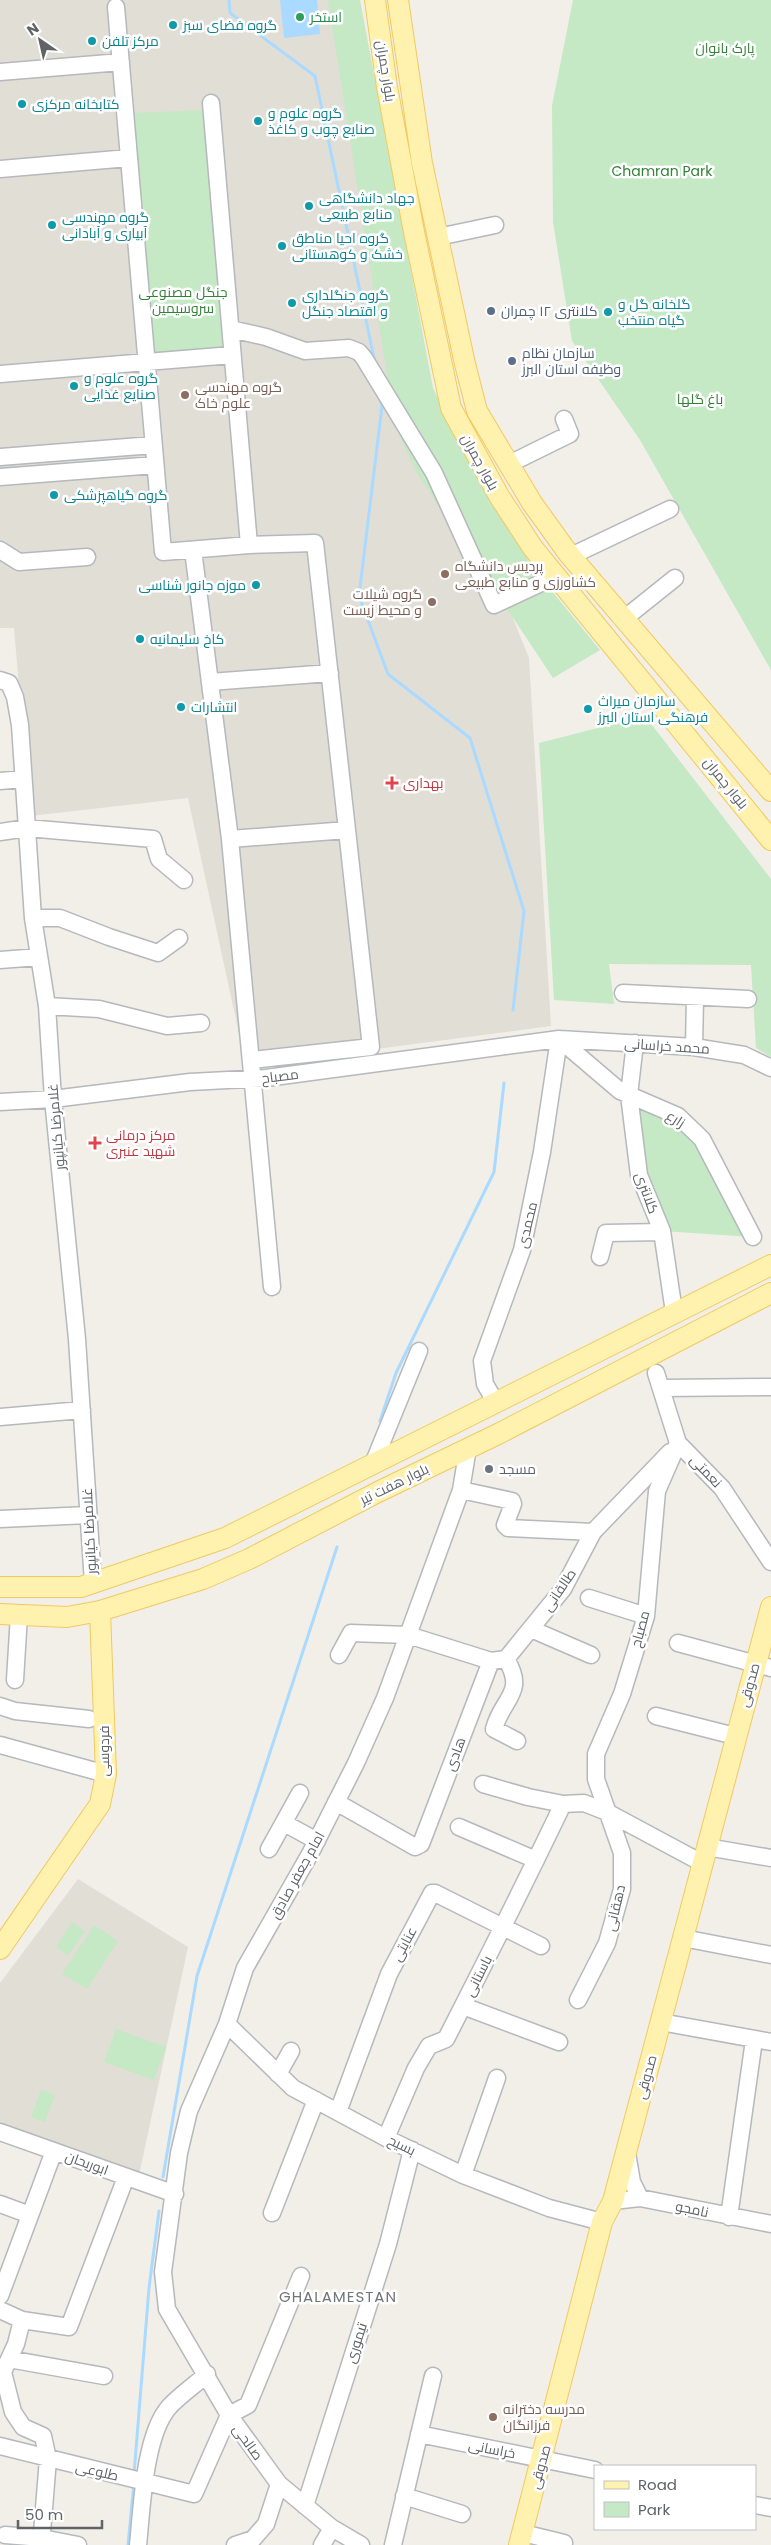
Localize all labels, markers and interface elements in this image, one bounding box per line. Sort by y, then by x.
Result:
place label: استخر [309,7,342,27]
marker: استخر [294,11,306,23]
north arrow [15,15,65,65]
place label: گروه فضای سبز [182,15,277,35]
text: N [23,18,43,40]
marker: گروه فضای سبز [167,19,179,31]
place label: مرکز تلفن [102,31,159,51]
marker: مرکز تلفن [86,35,98,47]
park label: پارک بانوان [695,38,755,58]
street label: بلوار چمران [371,39,401,103]
place label: کتابخانه مرکزی [32,94,120,114]
marker: کتابخانه مرکزی [16,98,28,110]
place label: گروه علوم و صنایع چوب و کاغذ [268,103,375,139]
marker: گروه علوم و صنایع چوب و کاغذ [252,115,264,127]
park label: Chamran Park [611,161,713,181]
place label: جهاد دانشگاهی منابع طبیعی [319,188,415,224]
marker: جهاد دانشگاهی منابع طبیعی [303,200,315,212]
place label: گروه مهندسی آبیاری و آبادانی [62,207,149,243]
marker: گروه مهندسی آبیاری و آبادانی [46,219,58,231]
place label: گروه احیا مناطق خشک و کوهستانی [292,228,403,264]
marker: گروه احیا مناطق خشک و کوهستانی [276,240,288,252]
park label: جنگل مصنوعی سروسیمین [138,282,228,318]
place label: گروه جنگلداری و اقتصاد جنگل [302,285,389,321]
place label: گلخانه گل و گیاه منتخب [618,294,691,330]
marker: گروه جنگلداری و اقتصاد جنگل [286,297,298,309]
place label: کلانتری ۱۲ چمران [501,301,597,321]
marker: کلانتری ۱۲ چمران [485,305,497,317]
marker: گلخانه گل و گیاه منتخب [602,306,614,318]
place label: سازمان نظام وظیفه استان البرز [521,343,621,379]
marker: سازمان نظام وظیفه استان البرز [506,355,518,367]
place label: گروه علوم و صنایع غذایی [84,368,158,404]
place label: گروه مهندسی علوم خاک [195,377,282,413]
marker: گروه علوم و صنایع غذایی [68,380,80,392]
marker: گروه مهندسی علوم خاک [179,389,191,401]
park label: باغ گلها [677,389,723,409]
street label: بلوار چمران [456,430,504,494]
place label: گروه گیاهپزشکی [64,485,168,505]
marker: گروه گیاهپزشکی [48,489,60,501]
place label: پردیس دانشگاه کشاورزی و منابع طبیعی [455,556,596,592]
marker: پردیس دانشگاه کشاورزی و منابع طبیعی [439,568,451,580]
place label: موزه جانور شناسی [138,575,246,595]
marker: موزه جانور شناسی [250,579,262,591]
place label: گروه شیلات و محیط زیست [343,584,422,620]
marker: گروه شیلات و محیط زیست [426,596,438,608]
place label: کاخ سلیمانیه [150,629,224,649]
marker: کاخ سلیمانیه [134,633,146,645]
place label: سازمان میراث فرهنگی استان البرز [597,691,708,727]
place label: انتشارات [191,697,237,717]
marker: انتشارات [175,701,187,713]
marker: سازمان میراث فرهنگی استان البرز [582,703,594,715]
street label: بلوار چمران [699,753,753,813]
place label: بهداری [403,773,443,793]
marker: بهداری [385,776,399,790]
street label: محمد خراسانی [624,1033,710,1059]
street label: مصباح [260,1064,300,1088]
street label: غلامرضا کیانپور [42,1083,70,1172]
street label: زارع [663,1105,689,1133]
place label: مرکز درمانی شهید عنبری [106,1125,176,1161]
marker: مرکز درمانی شهید عنبری [88,1136,102,1150]
street label: کلانتری [630,1169,664,1217]
street label: محمدی [512,1200,542,1250]
street label: نعمتی [685,1450,727,1492]
street label: بلوار هفت تیر [355,1459,432,1510]
place label: مسجد [499,1459,536,1479]
marker: مسجد [483,1463,495,1475]
street label: غلامرضا کیانپور [77,1487,101,1576]
street label: طالقانی [537,1565,581,1615]
street label: مصباح [626,1608,654,1650]
street label: صدوقی [734,1661,764,1709]
street label: فردوسی [94,1725,114,1777]
street label: هادی [439,1734,471,1774]
street label: امام جعفر صادق [265,1828,329,1922]
street label: دهقانی [600,1883,630,1933]
street label: عنایتی [387,1923,421,1965]
street label: باستانی [459,1952,497,2000]
street label: صدوقی [631,2053,661,2101]
street label: بسیح [385,2130,419,2160]
street label: ابوریحان [62,2146,112,2180]
street label: نامجو [674,2196,710,2222]
district label: GHALAMESTAN [279,2286,397,2307]
street label: تیموری [340,2320,372,2366]
place label: مدرسه دخترانه فرزانگان [503,2399,585,2435]
marker: مدرسه دخترانه فرزانگان [487,2411,499,2423]
street label: صالحی [228,2420,268,2464]
street label: خراسانی [467,2435,517,2463]
street label: صدوقی [525,2443,555,2491]
street label: طلوعی [74,2456,120,2486]
legend [594,2465,756,2530]
text: Road [638,2474,677,2495]
scale bar [18,2498,101,2530]
text: Park [638,2499,670,2520]
text: 50 m [25,2504,63,2525]

